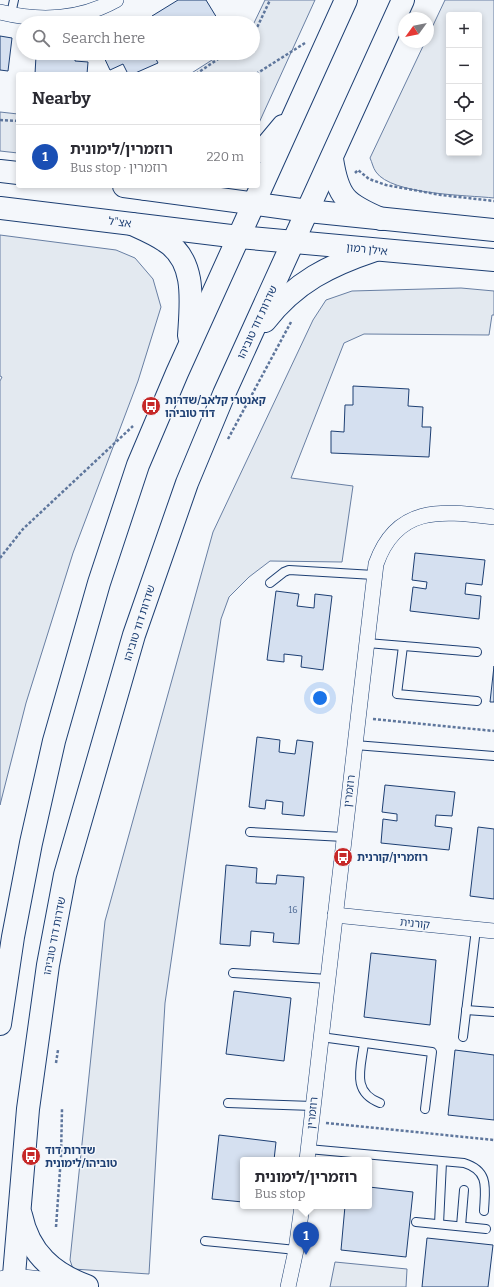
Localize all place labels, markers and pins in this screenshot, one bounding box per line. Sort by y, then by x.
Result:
place label: קאנטרי קלאב/שדרות דוד טוביהו [165,394,266,420]
bus stop icon: קאנטרי קלאב/שדרות דוד טוביהו [140,395,162,417]
bus stop icon: רוזמרין/קורנית [332,846,354,868]
place label: רוזמרין/קורנית [357,851,428,864]
place label: שדרות דוד טוביהו/לימונית [45,1144,117,1170]
bus stop icon: שדרות דוד טוביהו/לימונית [20,1145,42,1167]
pin: 1 [293,1222,319,1255]

